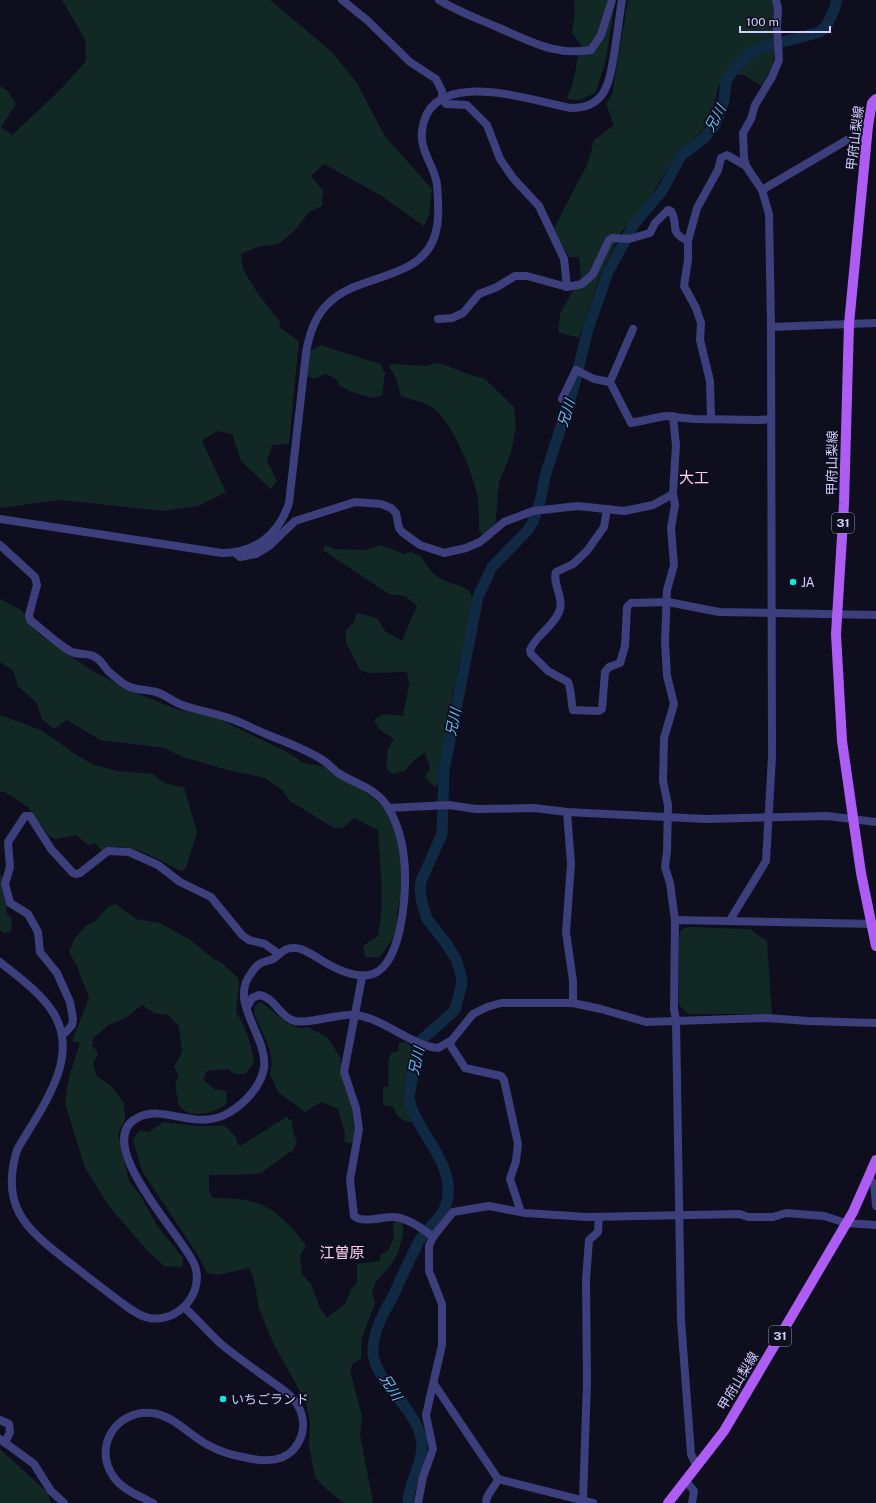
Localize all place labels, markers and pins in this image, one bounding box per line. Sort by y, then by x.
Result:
place label: JA [801,575,815,590]
marker: JA [788,577,798,587]
place label: いちごランド [231,1392,309,1407]
marker: いちごランド [218,1394,228,1404]

